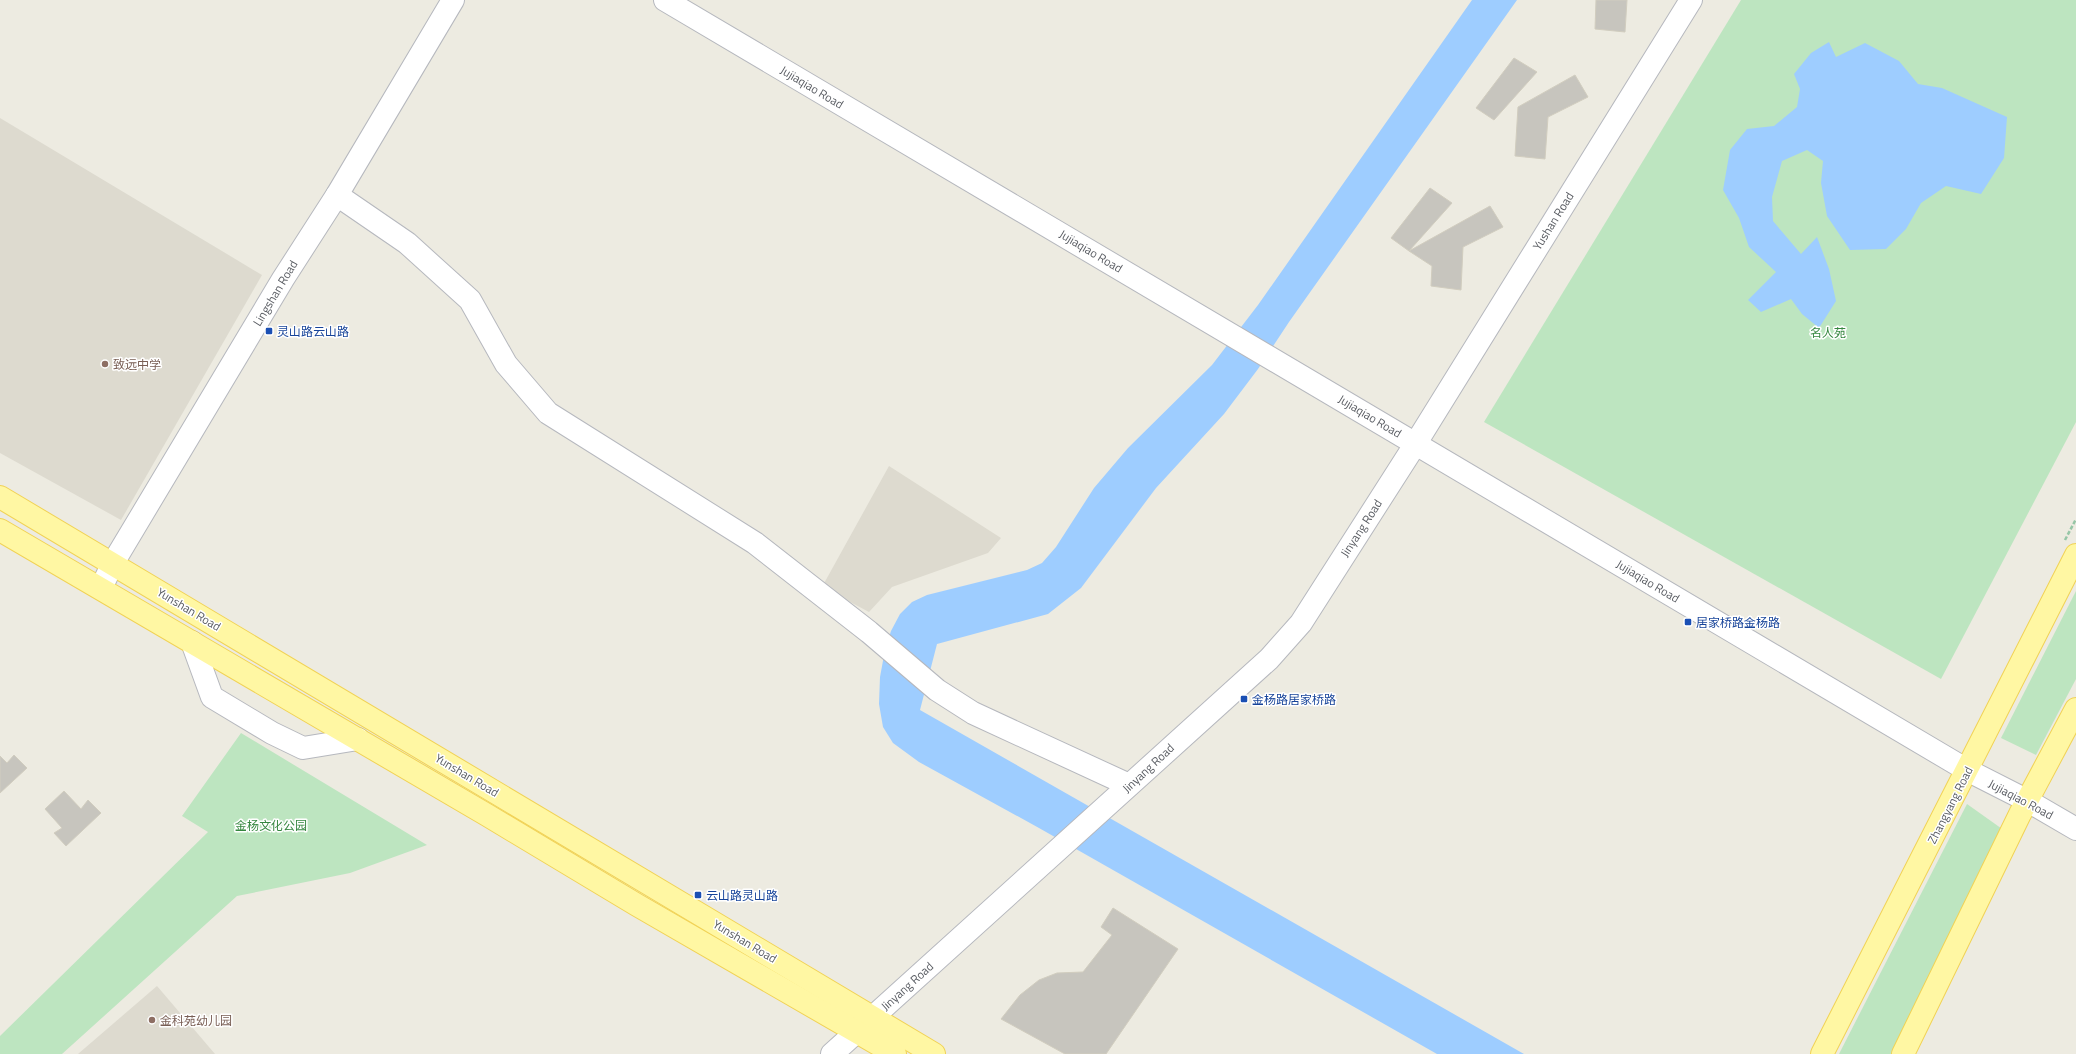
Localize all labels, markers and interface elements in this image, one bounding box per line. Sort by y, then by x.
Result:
street label: Jujiaqiao Road [777,61,847,113]
street label: Yushan Road [1528,188,1578,254]
street label: Jujiaqiao Road [1056,225,1126,277]
street label: Lingshan Road [248,256,302,330]
place label: 灵山路云山路 [277,322,349,341]
park label: 名人苑 [1810,323,1846,342]
marker: 灵山路云山路 [264,326,274,336]
place label: 致远中学 [113,355,161,374]
marker: 致远中学 [100,359,110,369]
street label: Jujiaqiao Road [1335,390,1405,442]
street label: Jinyang Road [1335,495,1387,561]
street label: Jujiaqiao Road [1613,555,1683,607]
street label: Yunshan Road [153,582,225,636]
place label: 居家桥路金杨路 [1696,613,1780,632]
marker: 居家桥路金杨路 [1683,617,1693,627]
place label: 金杨路居家桥路 [1252,690,1336,709]
marker: 金杨路居家桥路 [1239,694,1249,704]
street label: Jinyang Road [1118,739,1178,797]
street label: Yunshan Road [431,748,503,802]
street label: Zhangyang Road [1922,763,1978,847]
street label: Jujiaqiao Road [1985,774,2057,824]
park label: 金杨文化公园 [235,816,307,835]
place label: 云山路灵山路 [706,886,778,905]
marker: 云山路灵山路 [693,890,703,900]
street label: Yunshan Road [709,914,781,968]
street label: Jinyang Road [876,957,938,1015]
place label: 金科苑幼儿园 [160,1011,232,1030]
marker: 金科苑幼儿园 [147,1015,157,1025]

